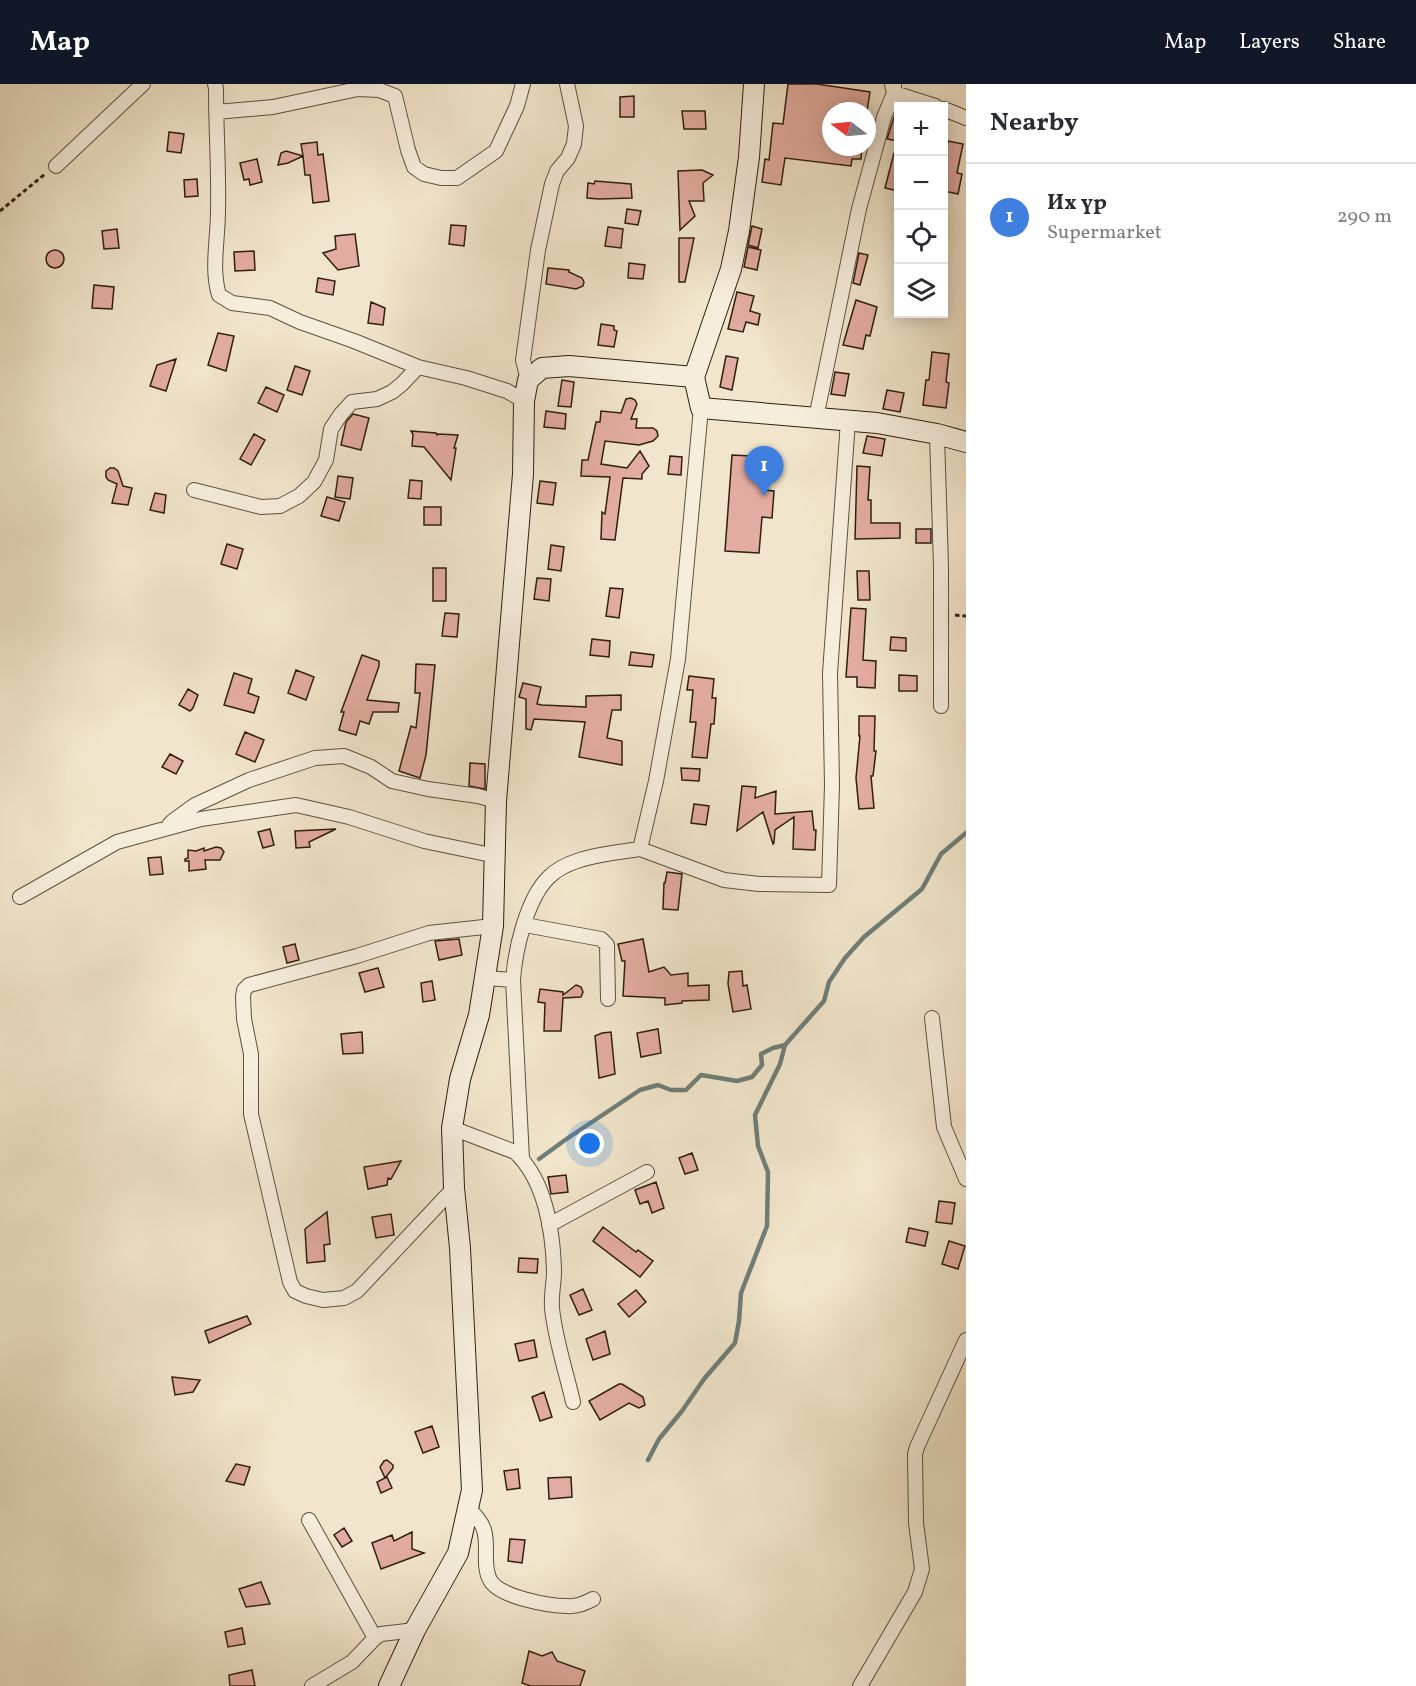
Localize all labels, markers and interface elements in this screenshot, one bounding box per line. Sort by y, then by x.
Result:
text: Map [30,23,90,62]
text: Map [1164,28,1206,57]
text: Layers [1239,28,1300,57]
text: Share [1333,28,1386,57]
north arrow [822,102,876,156]
map controls [894,102,948,318]
button: + [894,102,948,156]
text: Nearby [990,105,1079,141]
button: − [894,156,948,210]
text: Их үр [1047,188,1107,219]
text: 1 [1005,203,1014,231]
text: 290 m [1337,203,1392,231]
button: locate [894,210,948,264]
text: Supermarket [1047,219,1162,247]
button: layers [894,264,948,318]
pin: 1 [744,446,783,496]
your location [575,1129,604,1158]

